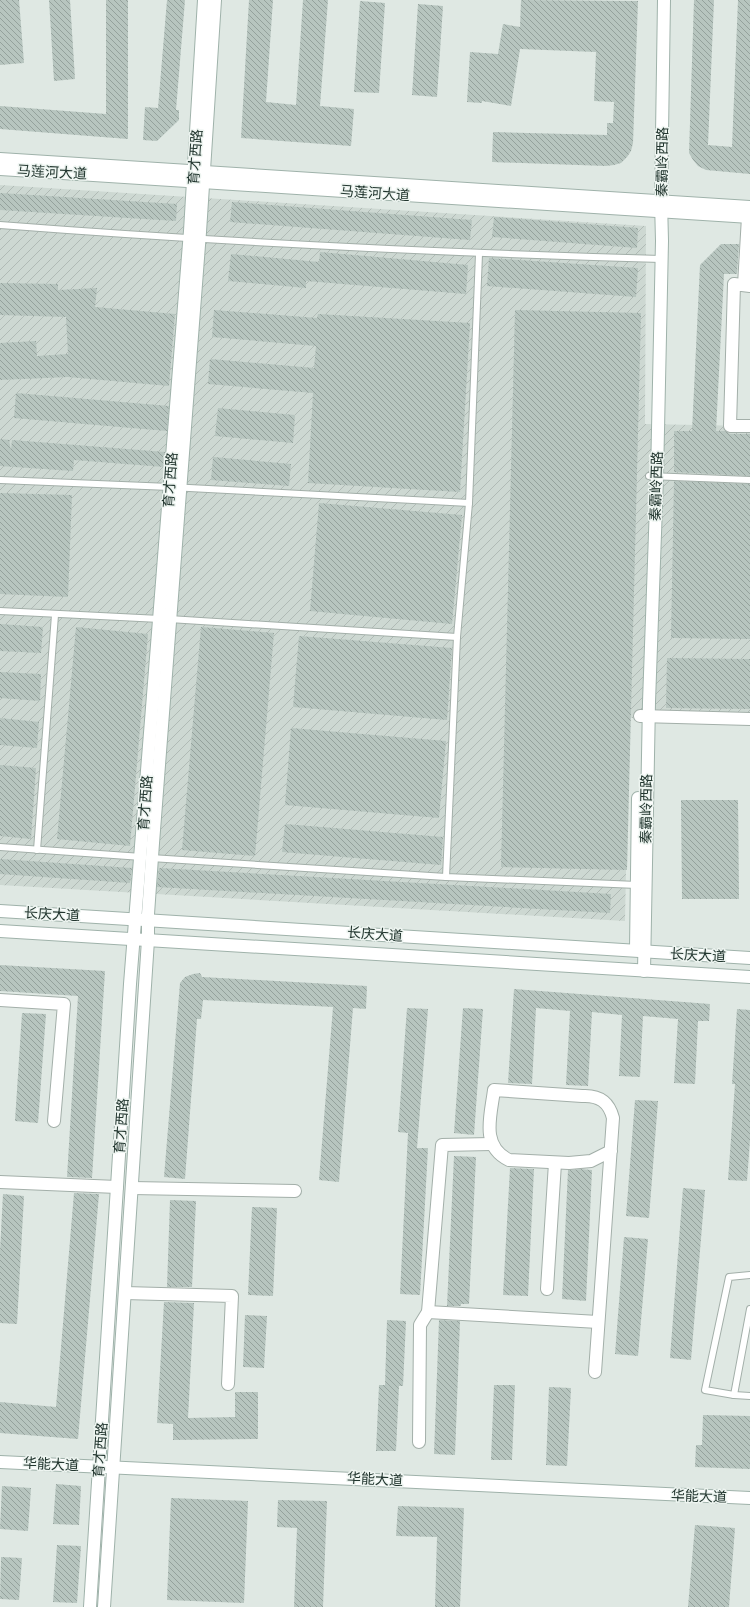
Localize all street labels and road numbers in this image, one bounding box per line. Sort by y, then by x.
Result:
street label: 秦霸岭西路 [652,127,671,197]
street label: 育才西路 [184,128,205,185]
street label: 马莲河大道 [17,161,87,182]
street label: 马莲河大道 [340,182,411,203]
street label: 育才西路 [159,451,180,508]
street label: 秦霸岭西路 [646,451,665,521]
street label: 育才西路 [134,774,155,831]
street label: 秦霸岭西路 [636,774,655,844]
street label: 长庆大道 [24,904,80,923]
street label: 长庆大道 [347,923,404,944]
street label: 长庆大道 [670,945,726,964]
street label: 育才西路 [110,1097,131,1154]
street label: 育才西路 [89,1421,110,1478]
street label: 华能大道 [23,1454,79,1473]
street label: 华能大道 [347,1469,403,1488]
street label: 华能大道 [671,1486,727,1505]

